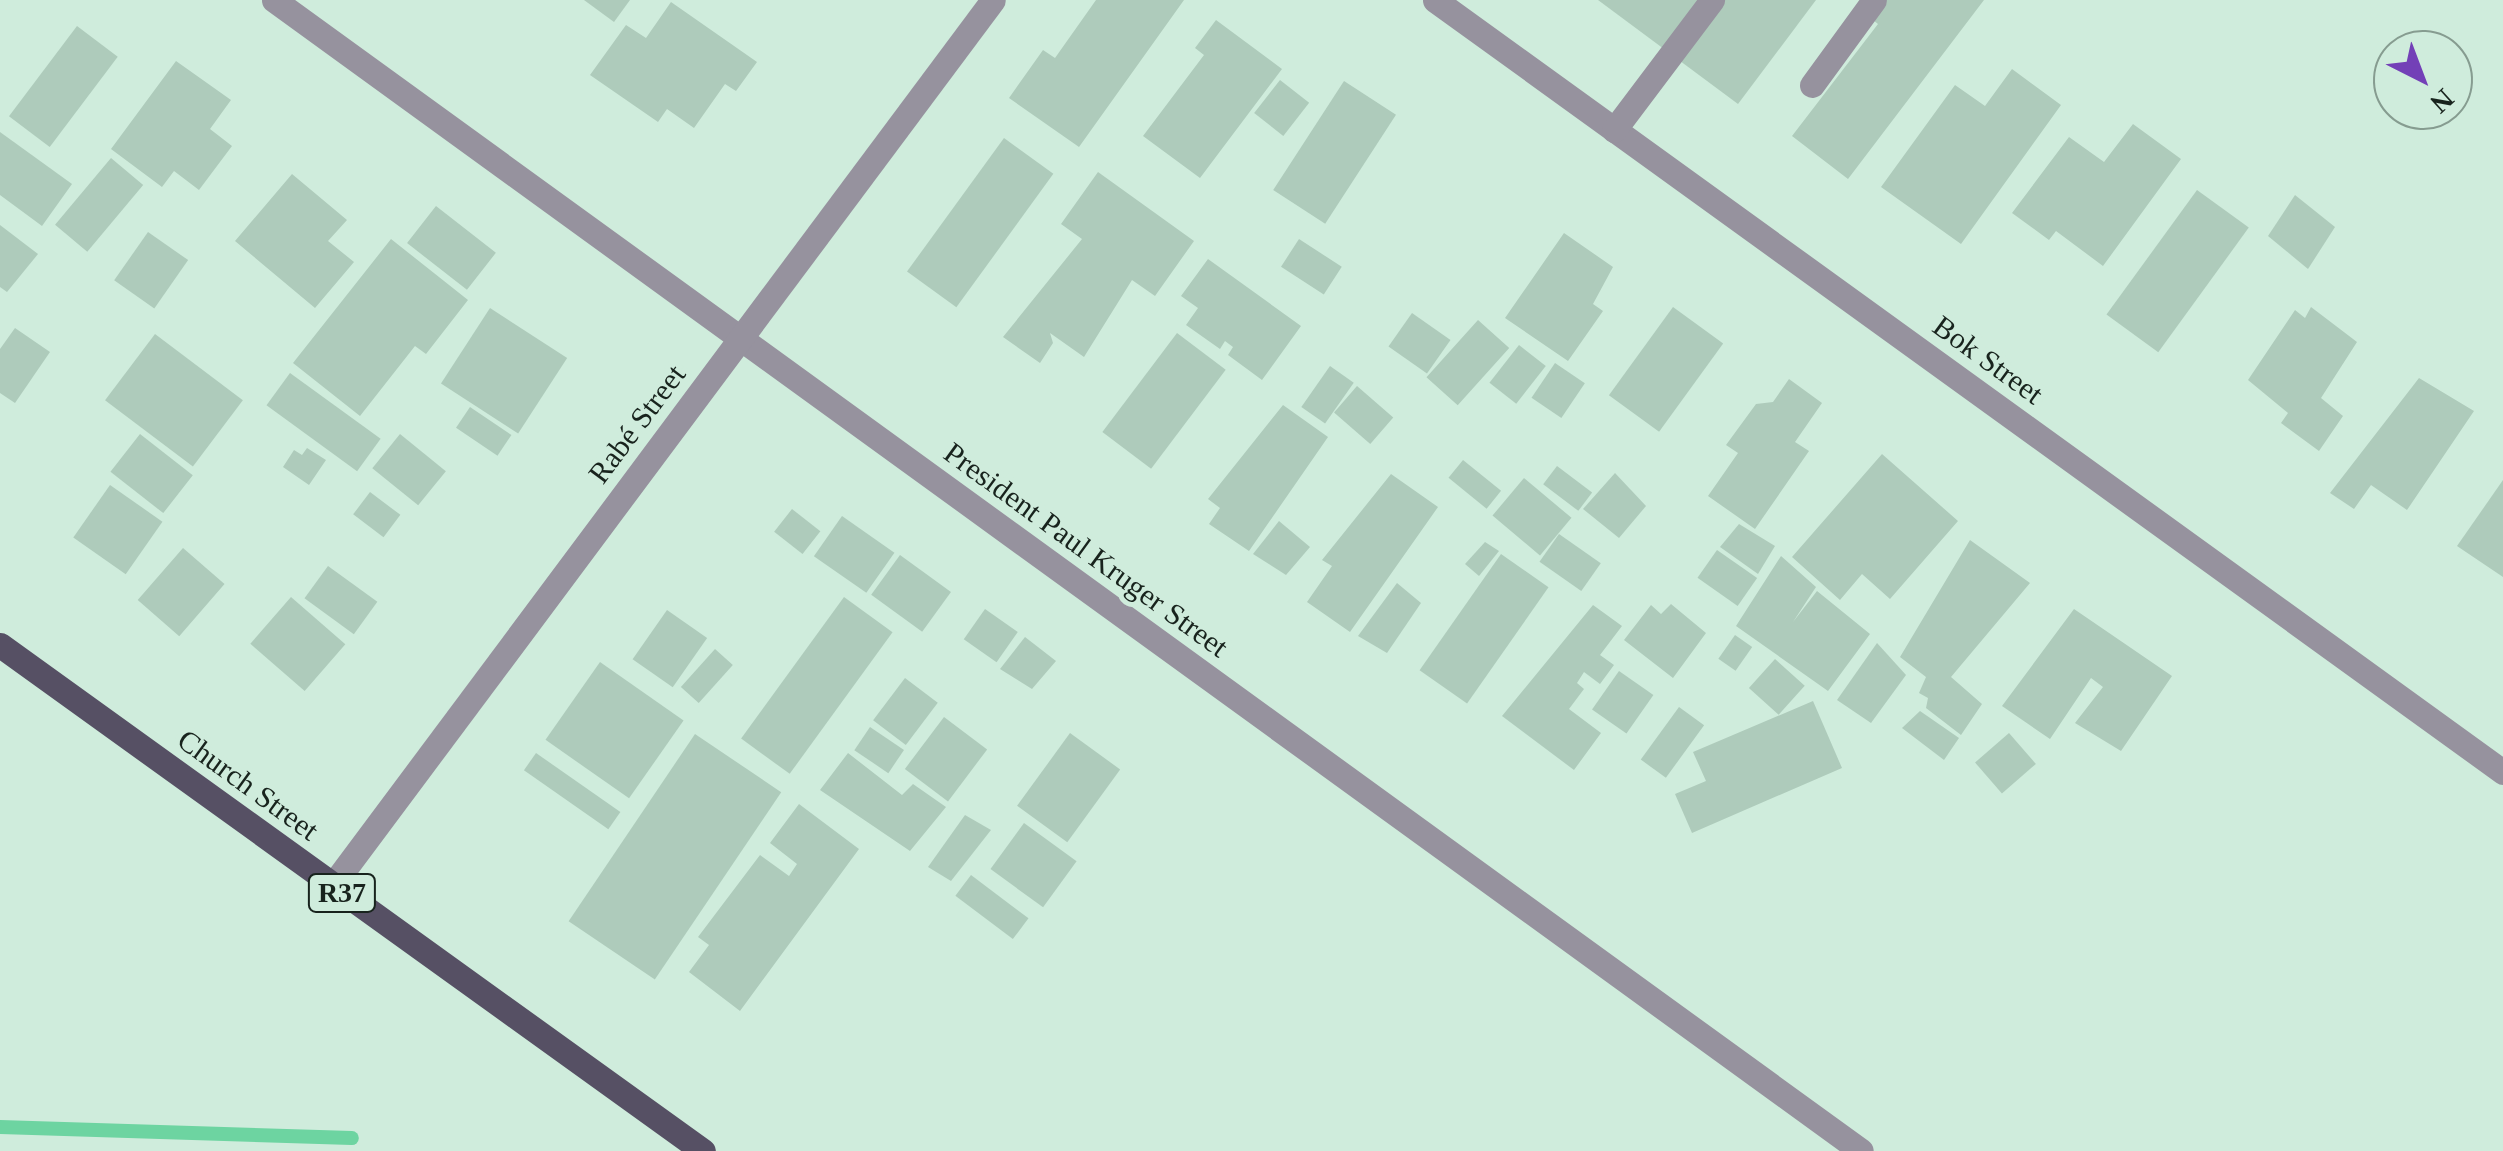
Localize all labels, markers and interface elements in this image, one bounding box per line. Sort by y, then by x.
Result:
north arrow [2373,30,2473,130]
text: N [2424,83,2460,119]
street label: Bok Street [1926,308,2050,412]
street label: Rabé Street [581,358,693,490]
street label: President Paul Kruger Street [937,435,1235,665]
street label: Church Street [170,722,326,848]
road number: R37 [307,870,377,916]

